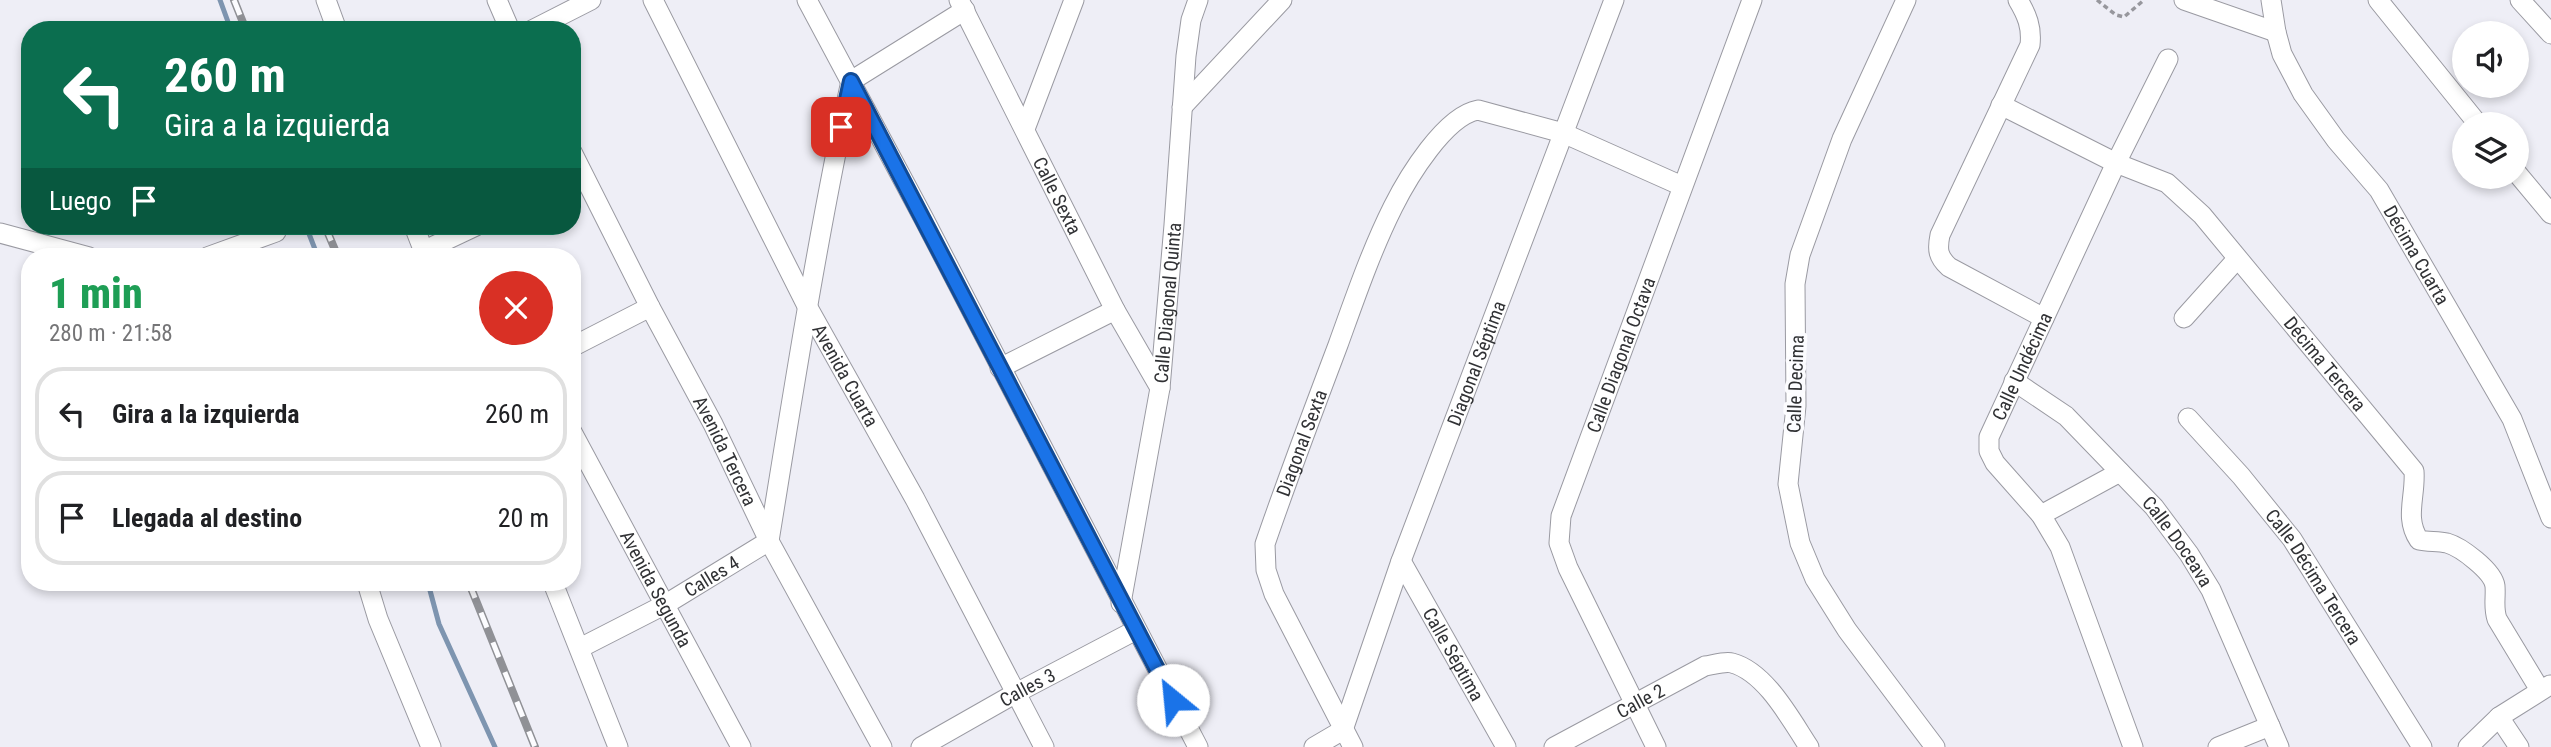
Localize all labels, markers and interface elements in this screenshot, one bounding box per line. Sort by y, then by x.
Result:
map controls [2452,21,2529,189]
button: sound [2452,21,2529,98]
text: 260 m [164,47,286,104]
icon: left [49,49,140,140]
pin [811,97,871,157]
text: Gira a la izquierda [164,106,390,144]
icon: arrive [822,108,860,146]
button: layers [2452,112,2529,189]
street label: Calle Sexta [1028,153,1086,238]
icon: arrive [125,182,163,220]
text: Luego [49,186,111,216]
street label: Décima Cuarta [2379,201,2454,309]
street label: Calle Diagonal Quinta [1149,222,1186,384]
text: 1 min [49,269,143,318]
button: close [479,271,553,345]
street label: Calle Diagonal Octava [1582,274,1660,436]
street label: Diagonal Séptima [1442,298,1511,429]
street label: Calle Undécima [1987,309,2057,424]
street label: Décima Tercera [2279,312,2371,416]
text: 280 m · 21:58 [49,320,173,347]
street label: Avenida Cuarta [807,320,883,431]
street label: Calle Decima [1782,335,1809,433]
street label: Diagonal Sexta [1272,386,1332,500]
street label: Avenida Tercera [688,392,761,510]
icon: left [53,395,91,433]
text: Gira a la izquierda [112,399,300,429]
text: 260 m [485,399,549,429]
street label: Calle Doceava [2138,491,2217,591]
icon: arrive [53,499,91,537]
text: Llegada al destino [112,503,302,533]
text: 20 m [498,503,549,533]
street label: Calle Décima Tercera [2260,504,2366,649]
street label: Avenida Segunda [615,527,696,651]
street label: Calles 4 [680,551,743,602]
street label: Calle Séptima [1418,604,1489,705]
street label: Calles 3 [996,663,1059,712]
position arrow [1136,663,1210,737]
street label: Calle 2 [1613,679,1669,723]

